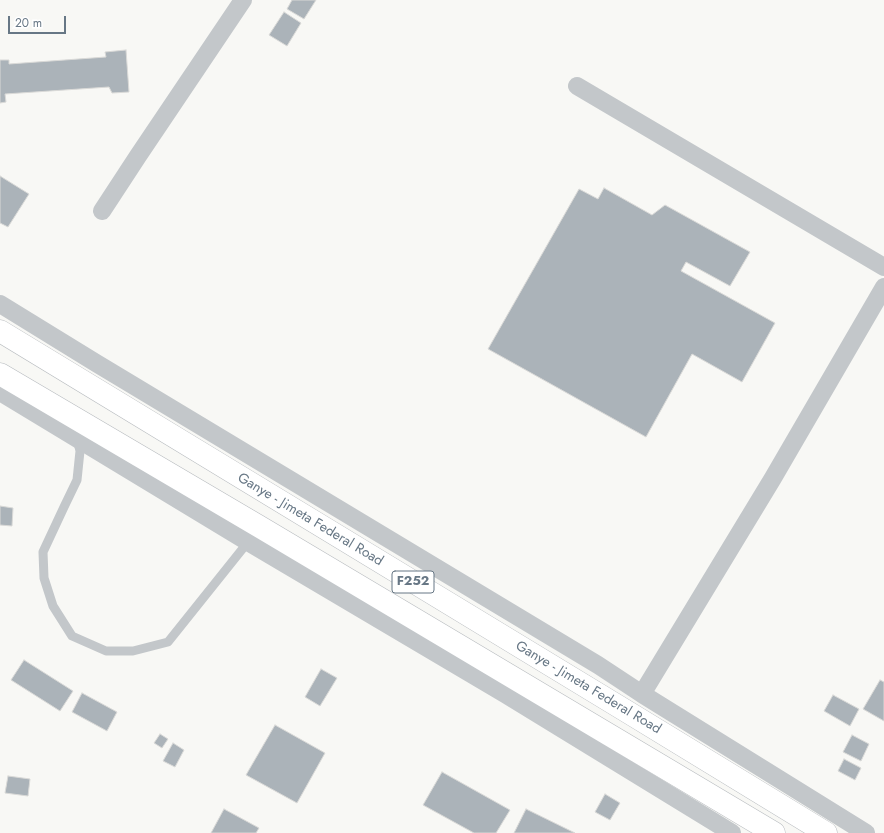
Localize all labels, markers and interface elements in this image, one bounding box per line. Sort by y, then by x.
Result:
scale bar [10,8,68,34]
text: 20 m [15,14,42,32]
street label: Ganye - Jimeta Federal Road [234,470,386,570]
road number: F252 [392,571,434,593]
street label: Ganye - Jimeta Federal Road [512,638,664,738]

